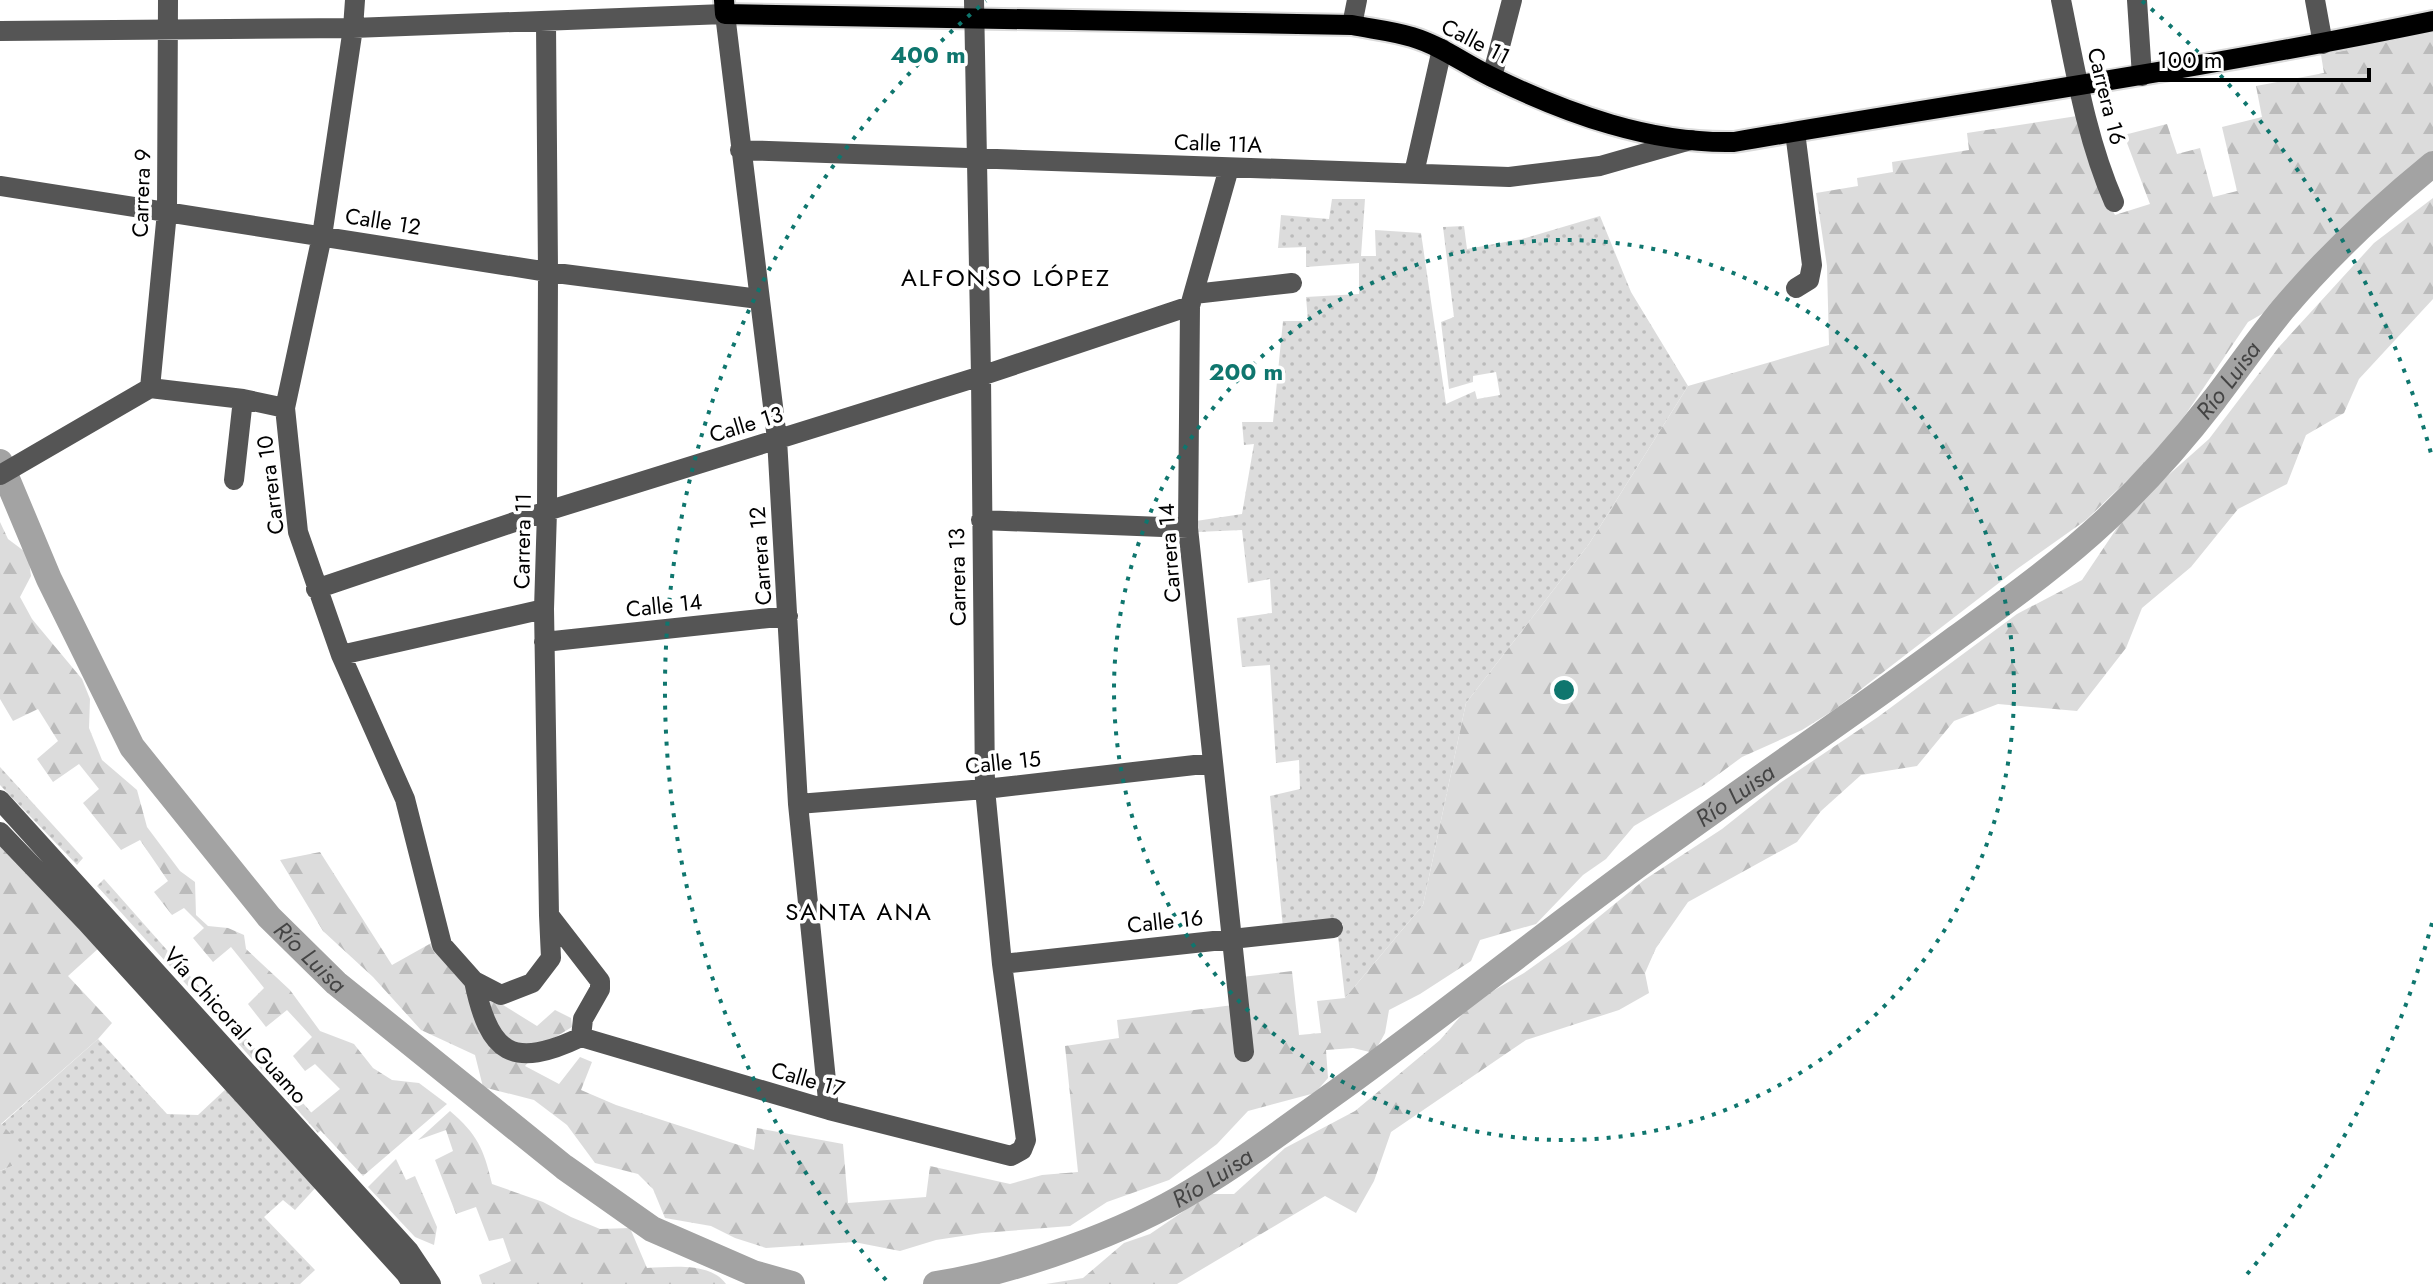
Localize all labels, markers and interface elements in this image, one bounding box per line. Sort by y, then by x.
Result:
street label: Calle 11 [1436,10,1516,72]
scale bar [2145,32,2369,82]
text: 400 m [890,37,966,72]
text: 100 m [2157,42,2223,77]
street label: Carrera 16 [2079,44,2135,148]
street label: Calle 11A [1173,125,1263,161]
street label: Carrera 9 [123,148,159,238]
street label: Calle 12 [343,199,423,243]
district label: ALFONSO LÓPEZ [901,260,1111,295]
water label: Río Luisa [2187,334,2269,427]
text: 200 m [1209,354,1283,389]
street label: Calle 13 [705,398,787,450]
street label: Carrera 10 [248,434,292,536]
street label: Carrera 11 [505,493,539,589]
street label: Carrera 14 [1150,502,1188,604]
street label: Carrera 12 [741,506,779,606]
street label: Carrera 13 [940,528,974,626]
street label: Calle 14 [624,585,704,625]
centre of rings [1550,676,1578,704]
street label: Calle 15 [964,742,1042,782]
water label: Río Luisa [1688,755,1782,835]
district label: SANTA ANA [785,894,933,929]
street label: Calle 16 [1125,901,1205,941]
water label: Río Luisa [266,913,354,1002]
street label: Vía Chicoral - Guamo [157,939,315,1111]
street label: Calle 17 [767,1053,849,1105]
water label: Río Luisa [1165,1139,1260,1216]

